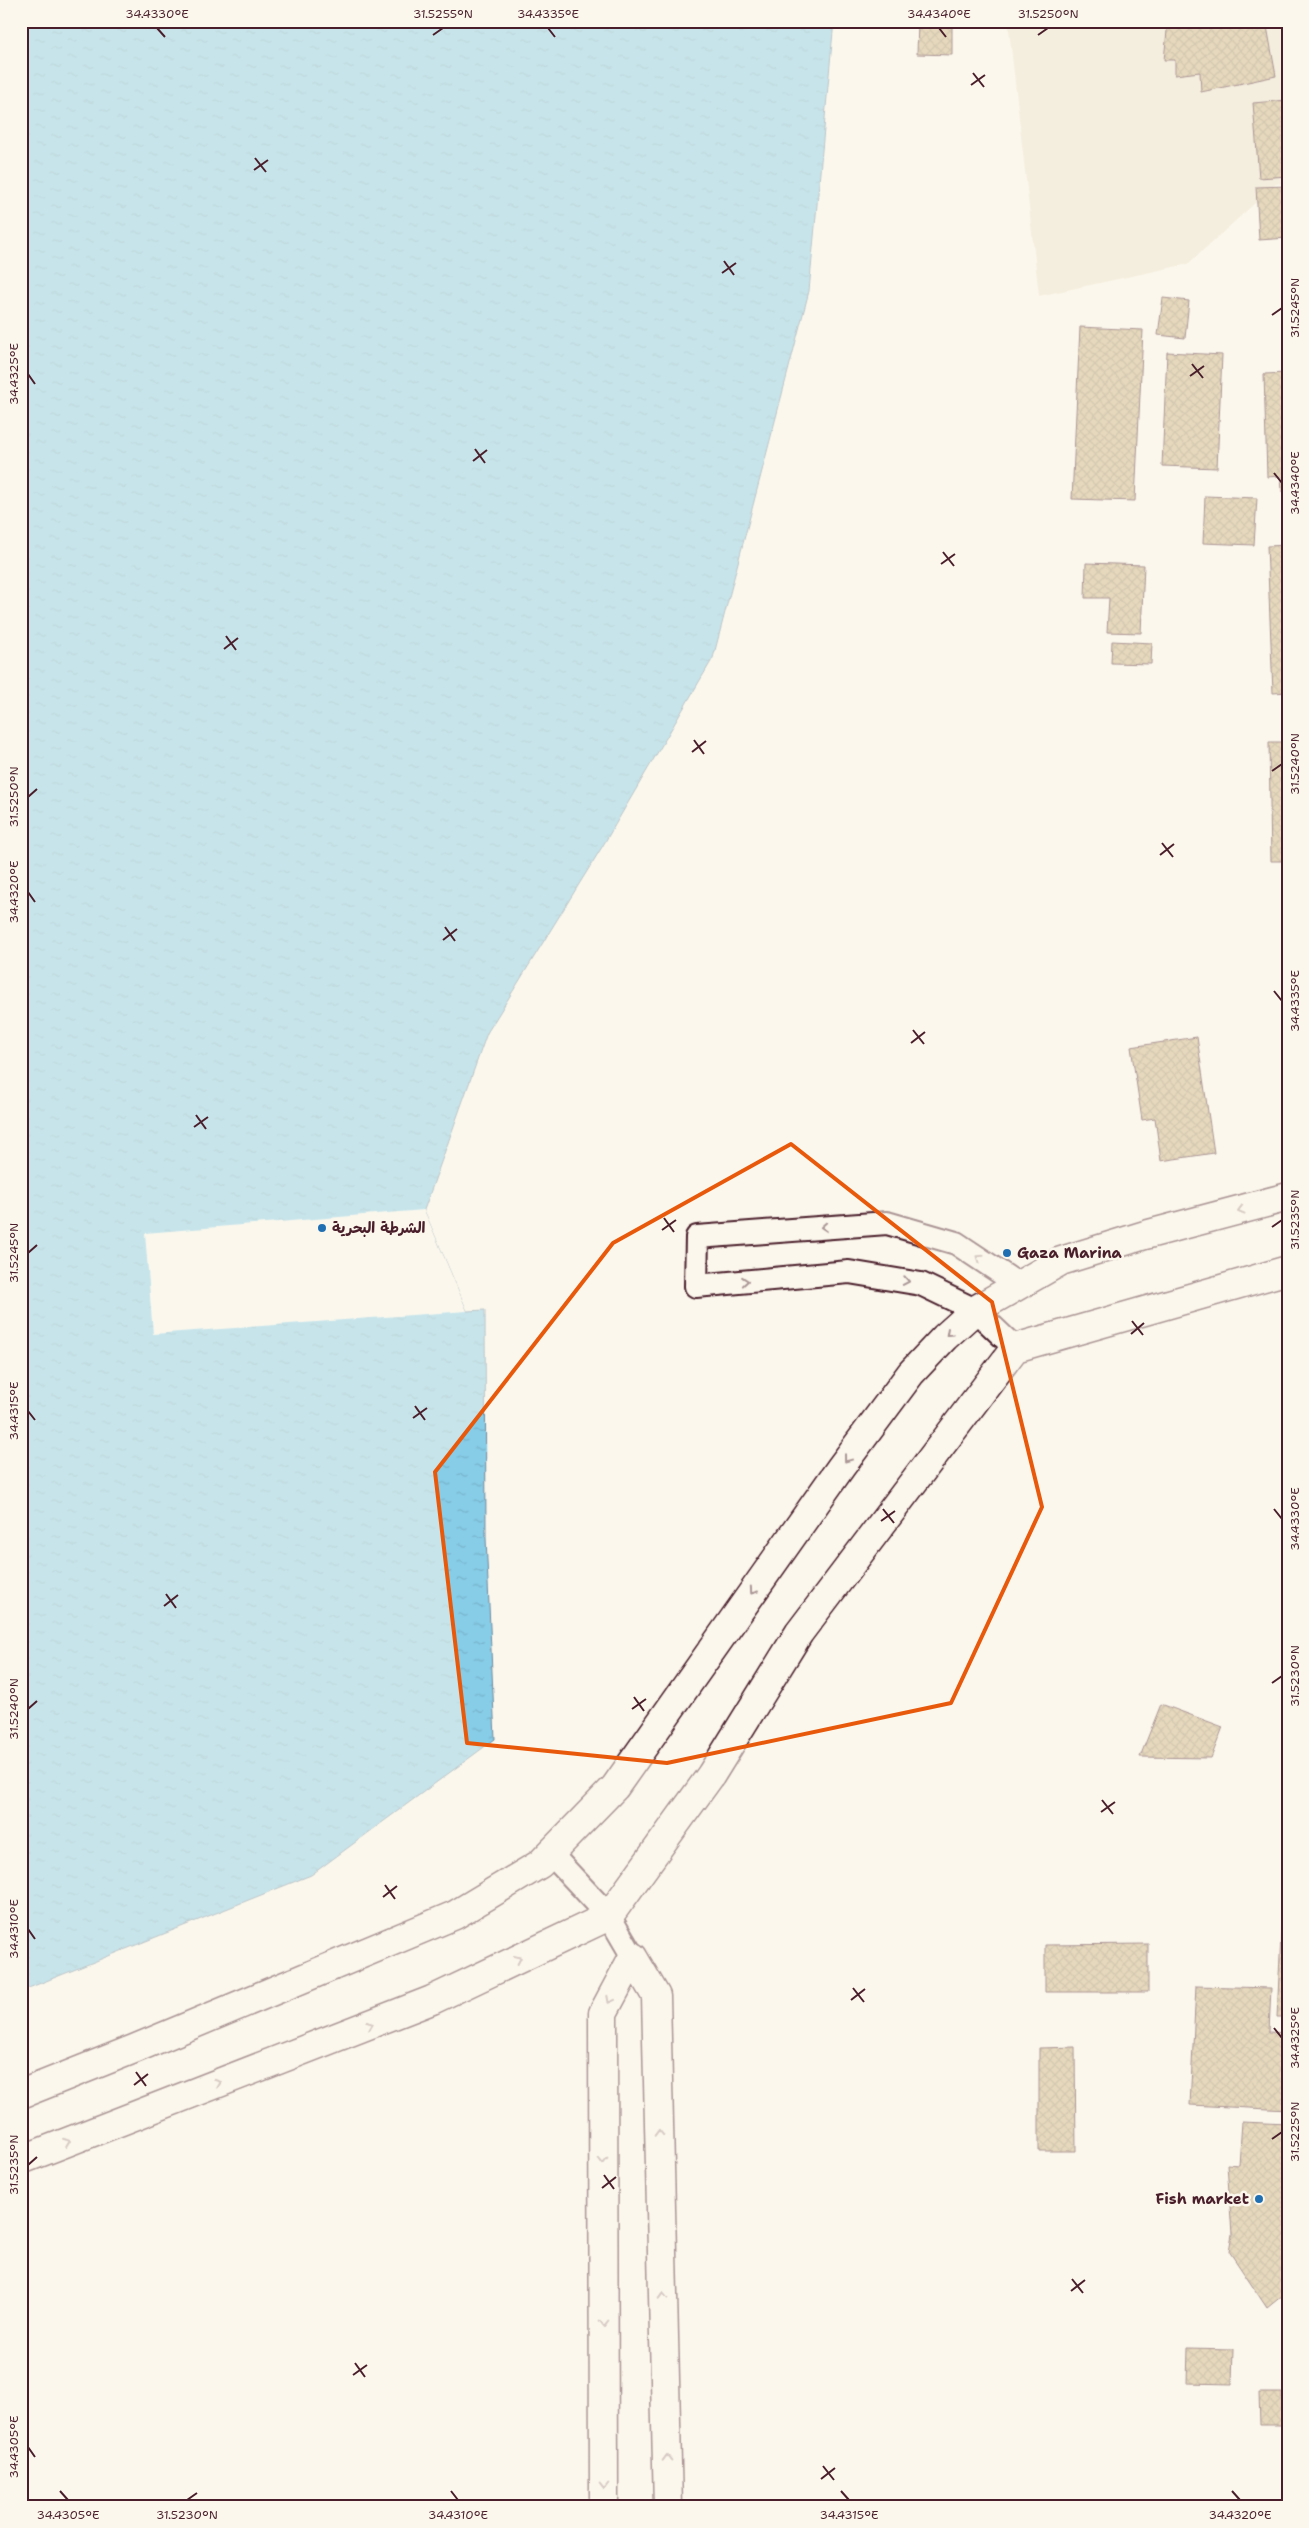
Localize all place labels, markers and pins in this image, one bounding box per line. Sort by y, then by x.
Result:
place label: الشرطة البحرية [332,1218,426,1238]
marker: الشرطة البحرية [316,1222,328,1234]
place label: Gaza Marina [1017,1243,1123,1263]
marker: Gaza Marina [1001,1247,1013,1259]
place label: Fish market [1156,2189,1249,2209]
marker: Fish market [1253,2193,1265,2205]

